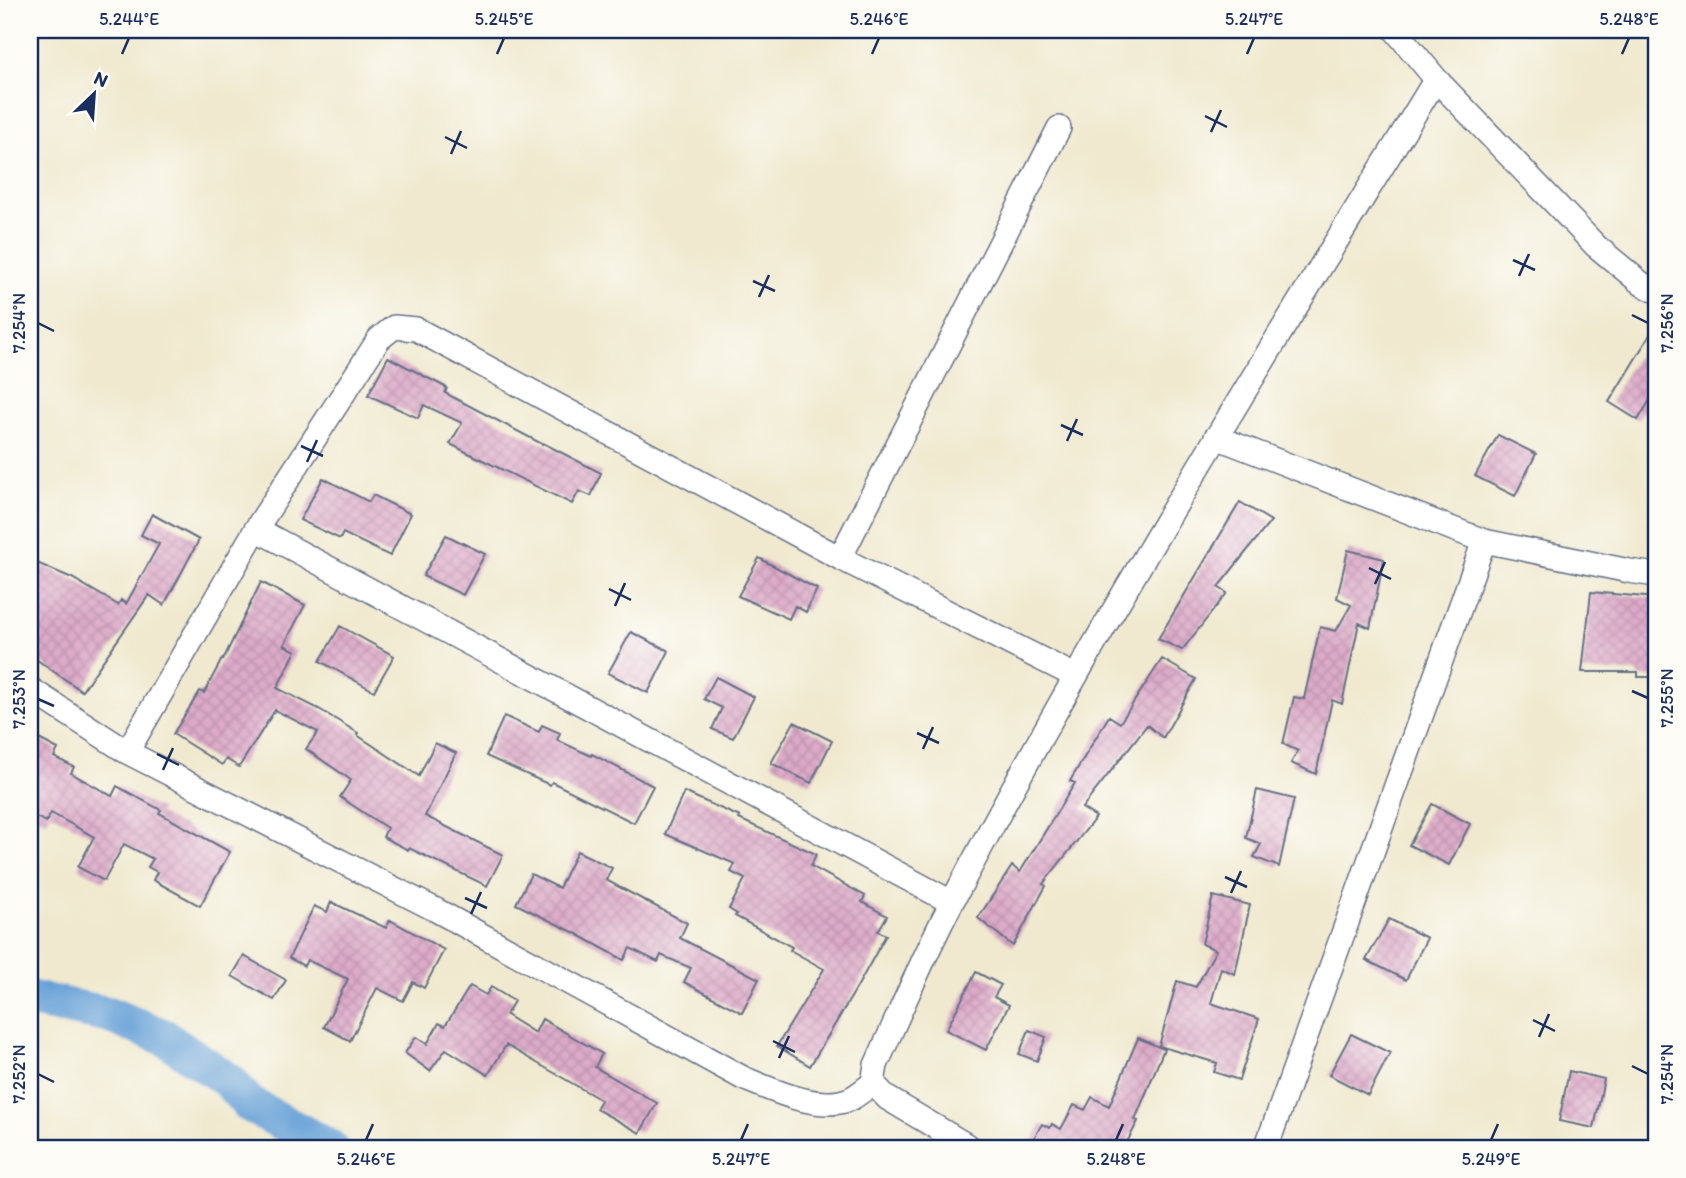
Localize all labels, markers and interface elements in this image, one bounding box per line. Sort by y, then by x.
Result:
text: 5.244°E [99,8,159,30]
text: 5.245°E [475,8,533,30]
text: 5.246°E [850,8,909,30]
text: 5.247°E [1225,8,1283,30]
text: 5.248°E [1599,8,1659,30]
north arrow [60,60,130,130]
text: N [90,66,112,92]
text: 7.254°N [8,293,30,353]
text: 7.256°N [1656,293,1678,353]
text: 7.255°N [1656,668,1678,728]
text: 7.253°N [8,669,30,729]
text: 7.252°N [8,1044,30,1104]
text: 7.254°N [1656,1044,1678,1104]
text: 5.246°E [337,1148,396,1170]
text: 5.247°E [712,1148,770,1170]
text: 5.248°E [1086,1148,1146,1170]
text: 5.249°E [1462,1148,1520,1170]

